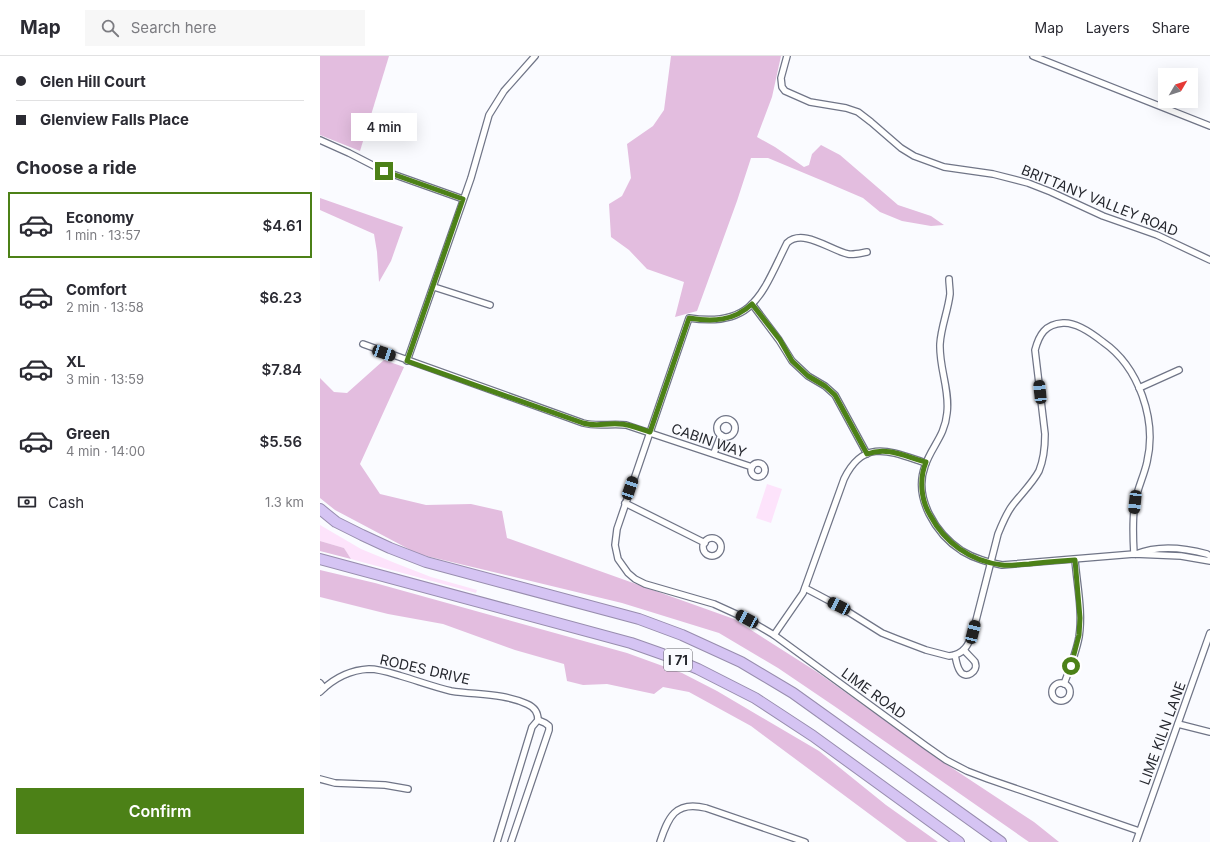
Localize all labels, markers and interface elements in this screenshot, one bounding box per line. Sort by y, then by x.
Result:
search box [85,10,365,46]
text: Map [20,16,61,39]
icon: search [99,17,121,39]
text: Search here [131,18,216,37]
text: Map [1035,19,1064,36]
text: Layers [1086,19,1130,36]
text: Share [1152,19,1190,36]
north arrow [1158,68,1198,108]
map controls [1158,68,1198,108]
text: Glen Hill Court [40,72,146,91]
text: Glenview Falls Place [40,110,189,129]
callout: 4 min [351,113,417,141]
text: 4 min [367,119,402,135]
text: Choose a ride [16,157,137,178]
street label: BRITTANY VALLEY ROAD [1019,161,1181,239]
route end [375,162,393,180]
icon: car [18,207,54,243]
text: Economy [66,208,134,227]
text: $4.61 [262,216,302,235]
text: 1 min · 13:57 [66,227,141,243]
icon: car [18,279,54,315]
text: Comfort [66,280,127,299]
text: $6.23 [259,288,302,307]
text: 2 min · 13:58 [66,299,144,315]
car [371,343,397,363]
icon: car [18,351,54,387]
text: XL [66,352,86,371]
text: $7.84 [261,360,302,379]
text: 3 min · 13:59 [66,371,144,387]
car [1033,379,1047,405]
street label: CABIN WAY [669,419,749,461]
icon: car [18,423,54,459]
text: Green [66,424,110,443]
text: $5.56 [260,432,302,451]
text: 4 min · 14:00 [66,443,145,459]
car [620,475,640,501]
car [1128,489,1142,515]
icon: cash [16,491,38,513]
text: Cash [48,493,84,512]
text: 1.3 km [265,494,304,510]
car [826,595,852,617]
car [734,608,760,630]
car [964,619,982,645]
road number: I 71 [664,649,692,671]
street label: RODES DRIVE [378,650,472,688]
route start [1062,657,1080,675]
street label: LIME ROAD [838,664,910,722]
street label: LIME KILN LANE [1135,679,1189,787]
button: Confirm [16,788,304,834]

